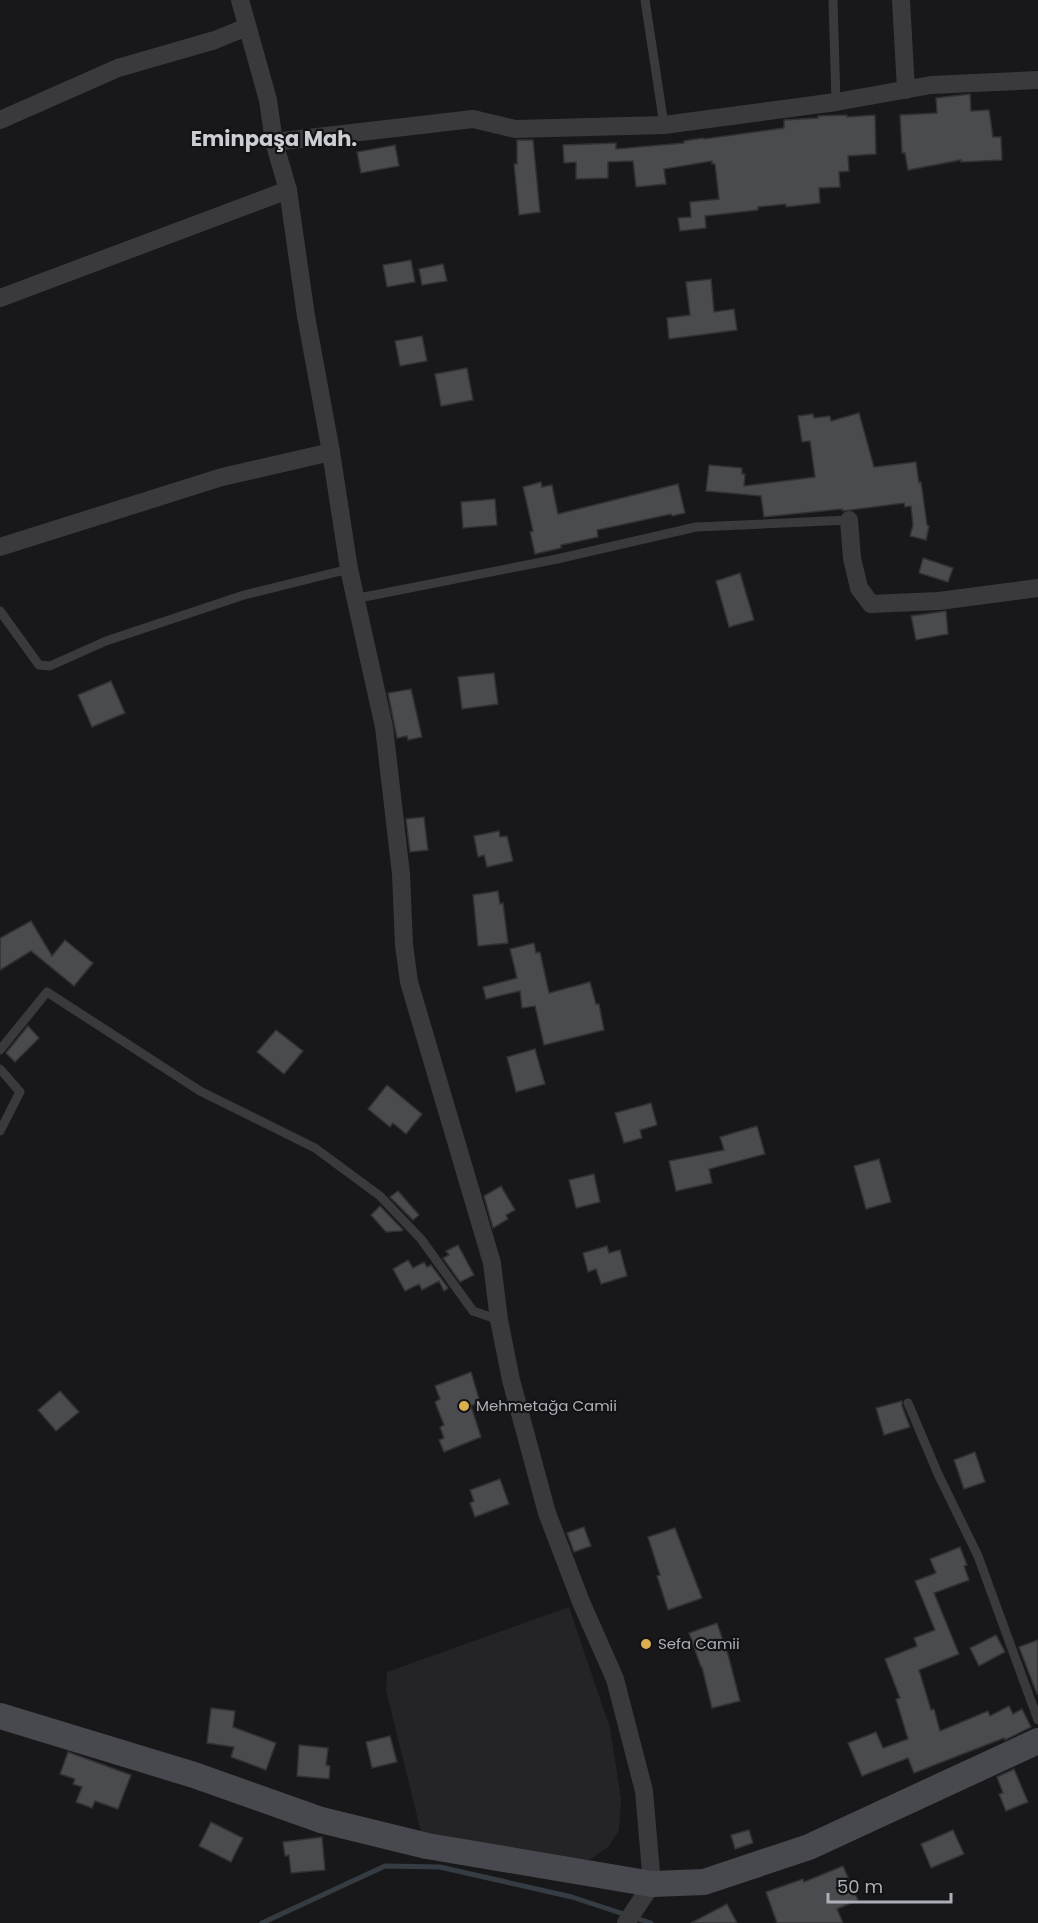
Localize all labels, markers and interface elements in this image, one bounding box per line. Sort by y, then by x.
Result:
district label: Eminpaşa Mah. [191,124,357,153]
place label: Mehmetağa Camii [476,1395,617,1416]
marker: Mehmetağa Camii [457,1399,471,1413]
place label: Sefa Camii [658,1633,740,1654]
marker: Sefa Camii [639,1637,653,1651]
scale bar [828,1866,951,1904]
text: 50 m [837,1874,883,1899]

